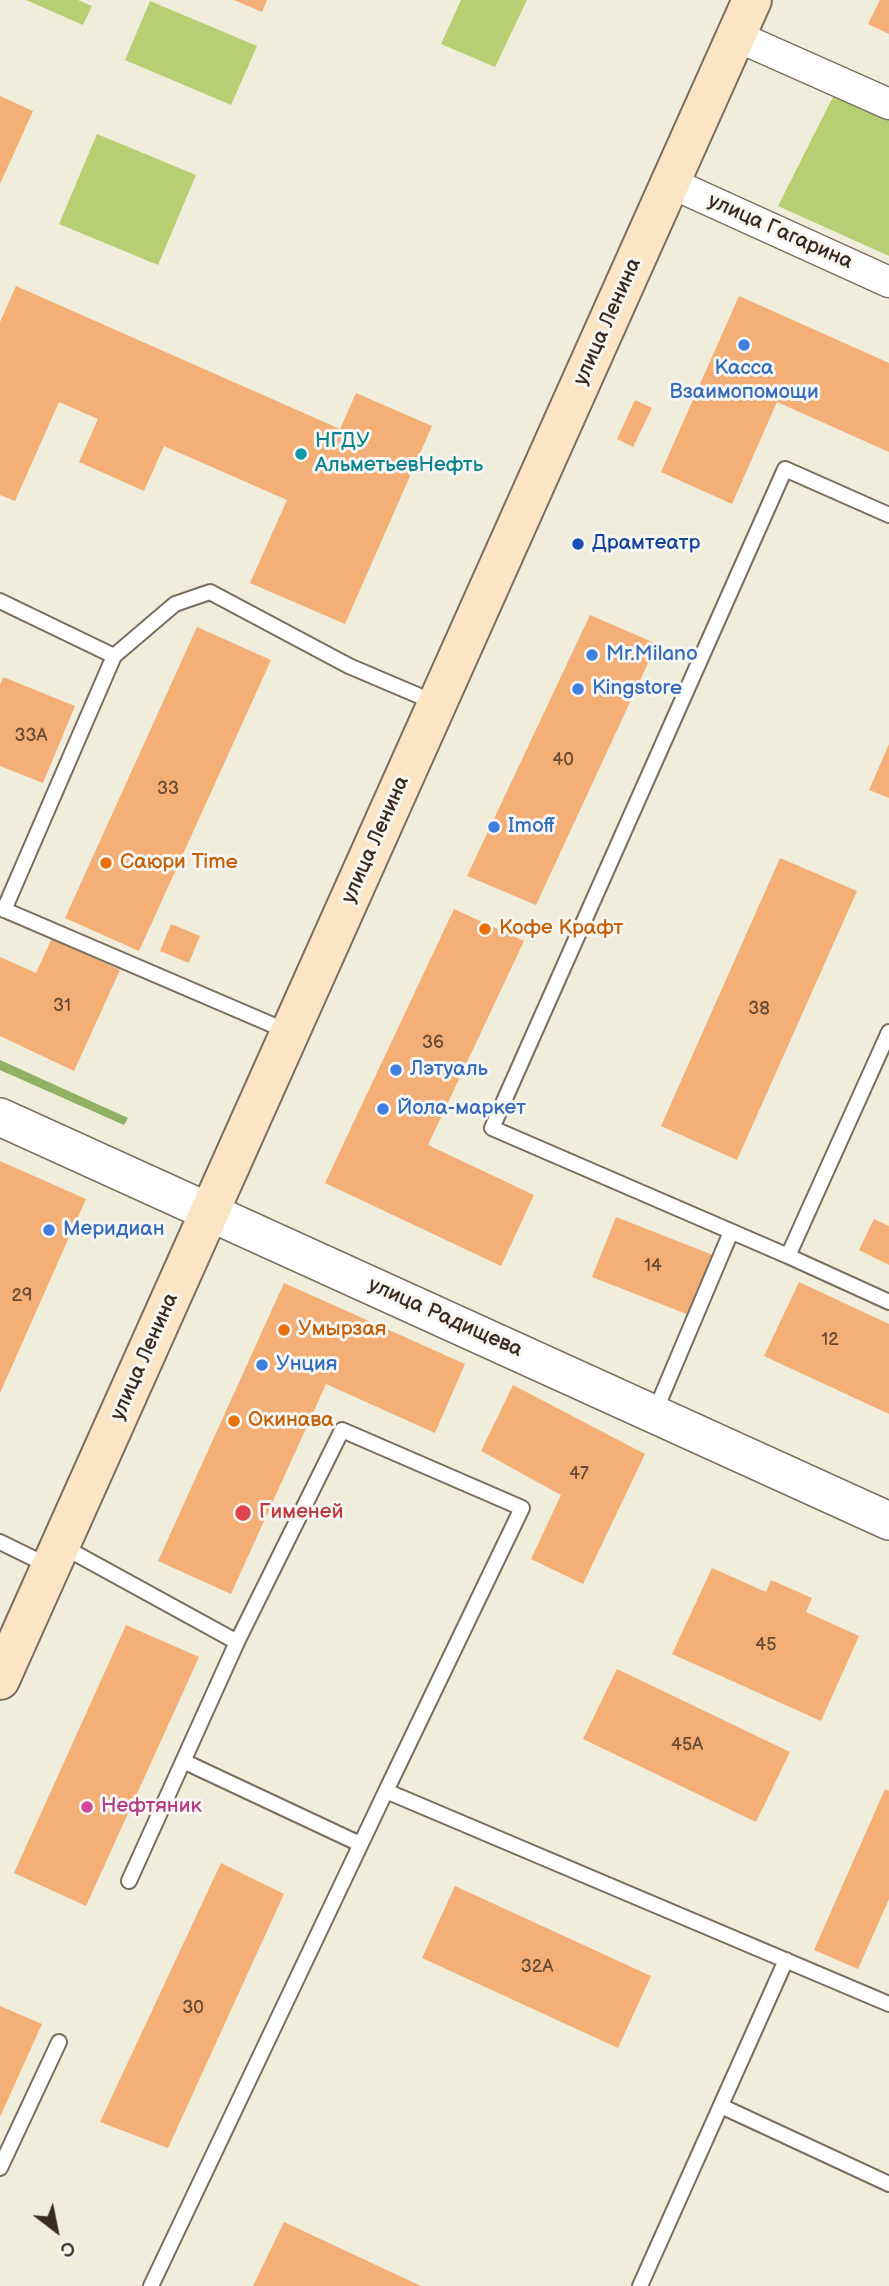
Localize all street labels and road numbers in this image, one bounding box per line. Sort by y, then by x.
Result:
street label: улица Гагарина [704,189,856,275]
street label: улица Ленина [569,254,647,390]
street label: улица Ленина [337,772,415,908]
street label: улица Радищева [364,1273,526,1363]
street label: улица Ленина [106,1289,184,1425]

